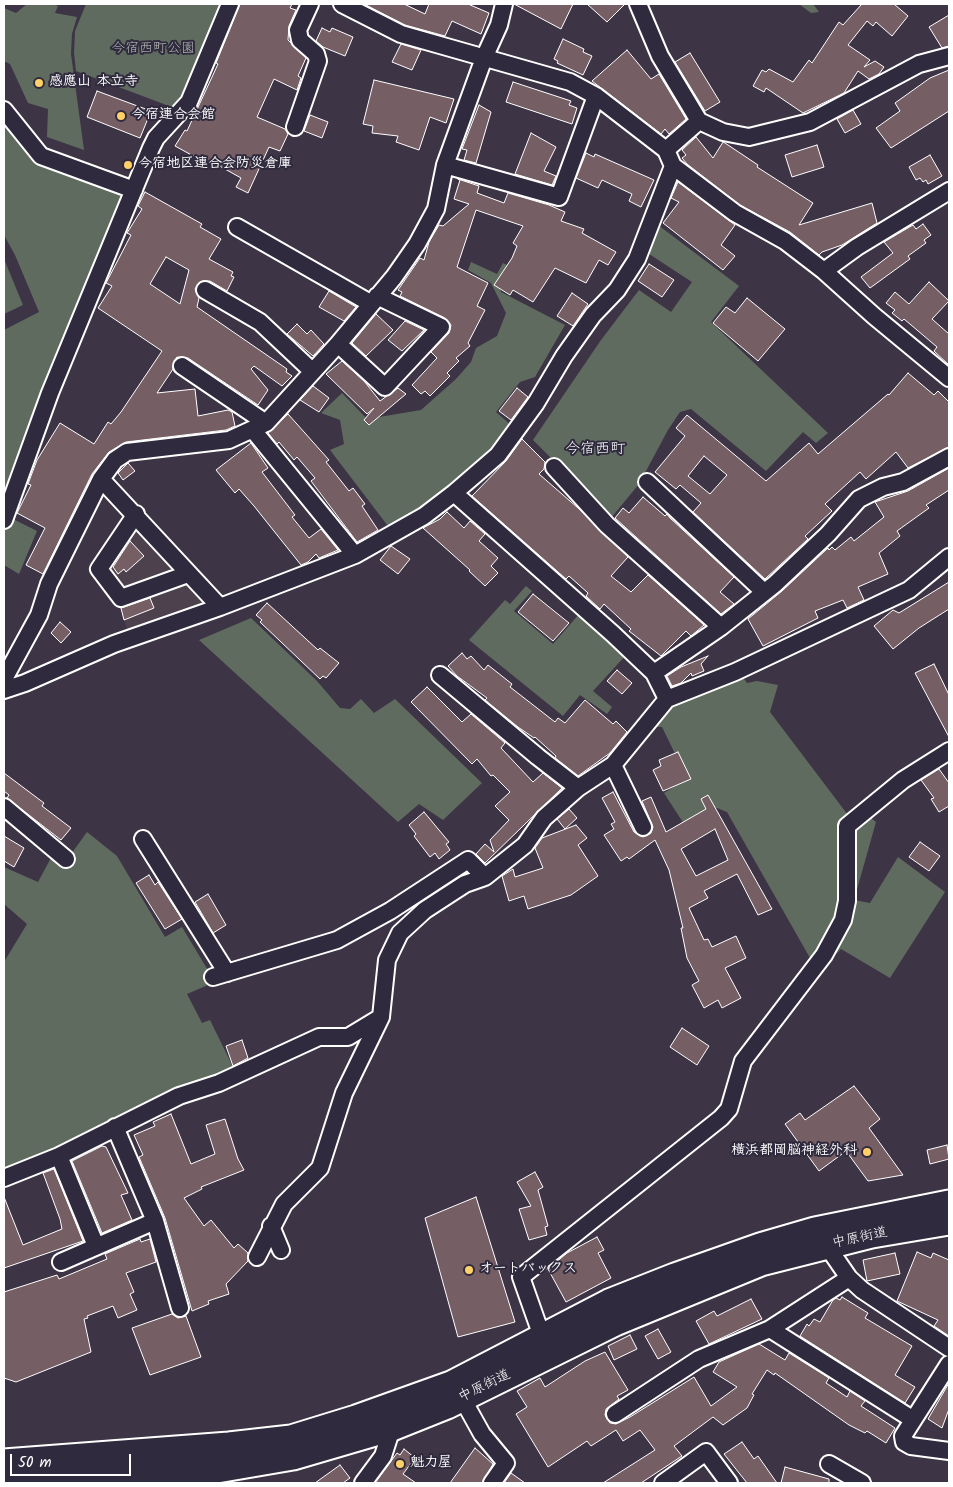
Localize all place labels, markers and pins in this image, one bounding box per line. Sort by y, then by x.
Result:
place label: 感應山 本立寺 [49,75,138,91]
marker: 感應山 本立寺 [33,77,45,89]
place label: 今宿連合会館 [131,108,215,124]
marker: 今宿連合会館 [115,110,127,122]
place label: 今宿地区連合会防災倉庫 [138,157,292,173]
marker: 今宿地区連合会防災倉庫 [122,159,134,171]
place label: 横浜都岡脳神経外科 [731,1144,857,1160]
marker: 横浜都岡脳神経外科 [861,1146,873,1158]
place label: オートバックス [479,1262,577,1278]
marker: オートバックス [463,1264,475,1276]
place label: 魁力屋 [410,1456,452,1472]
marker: 魁力屋 [394,1458,406,1470]

